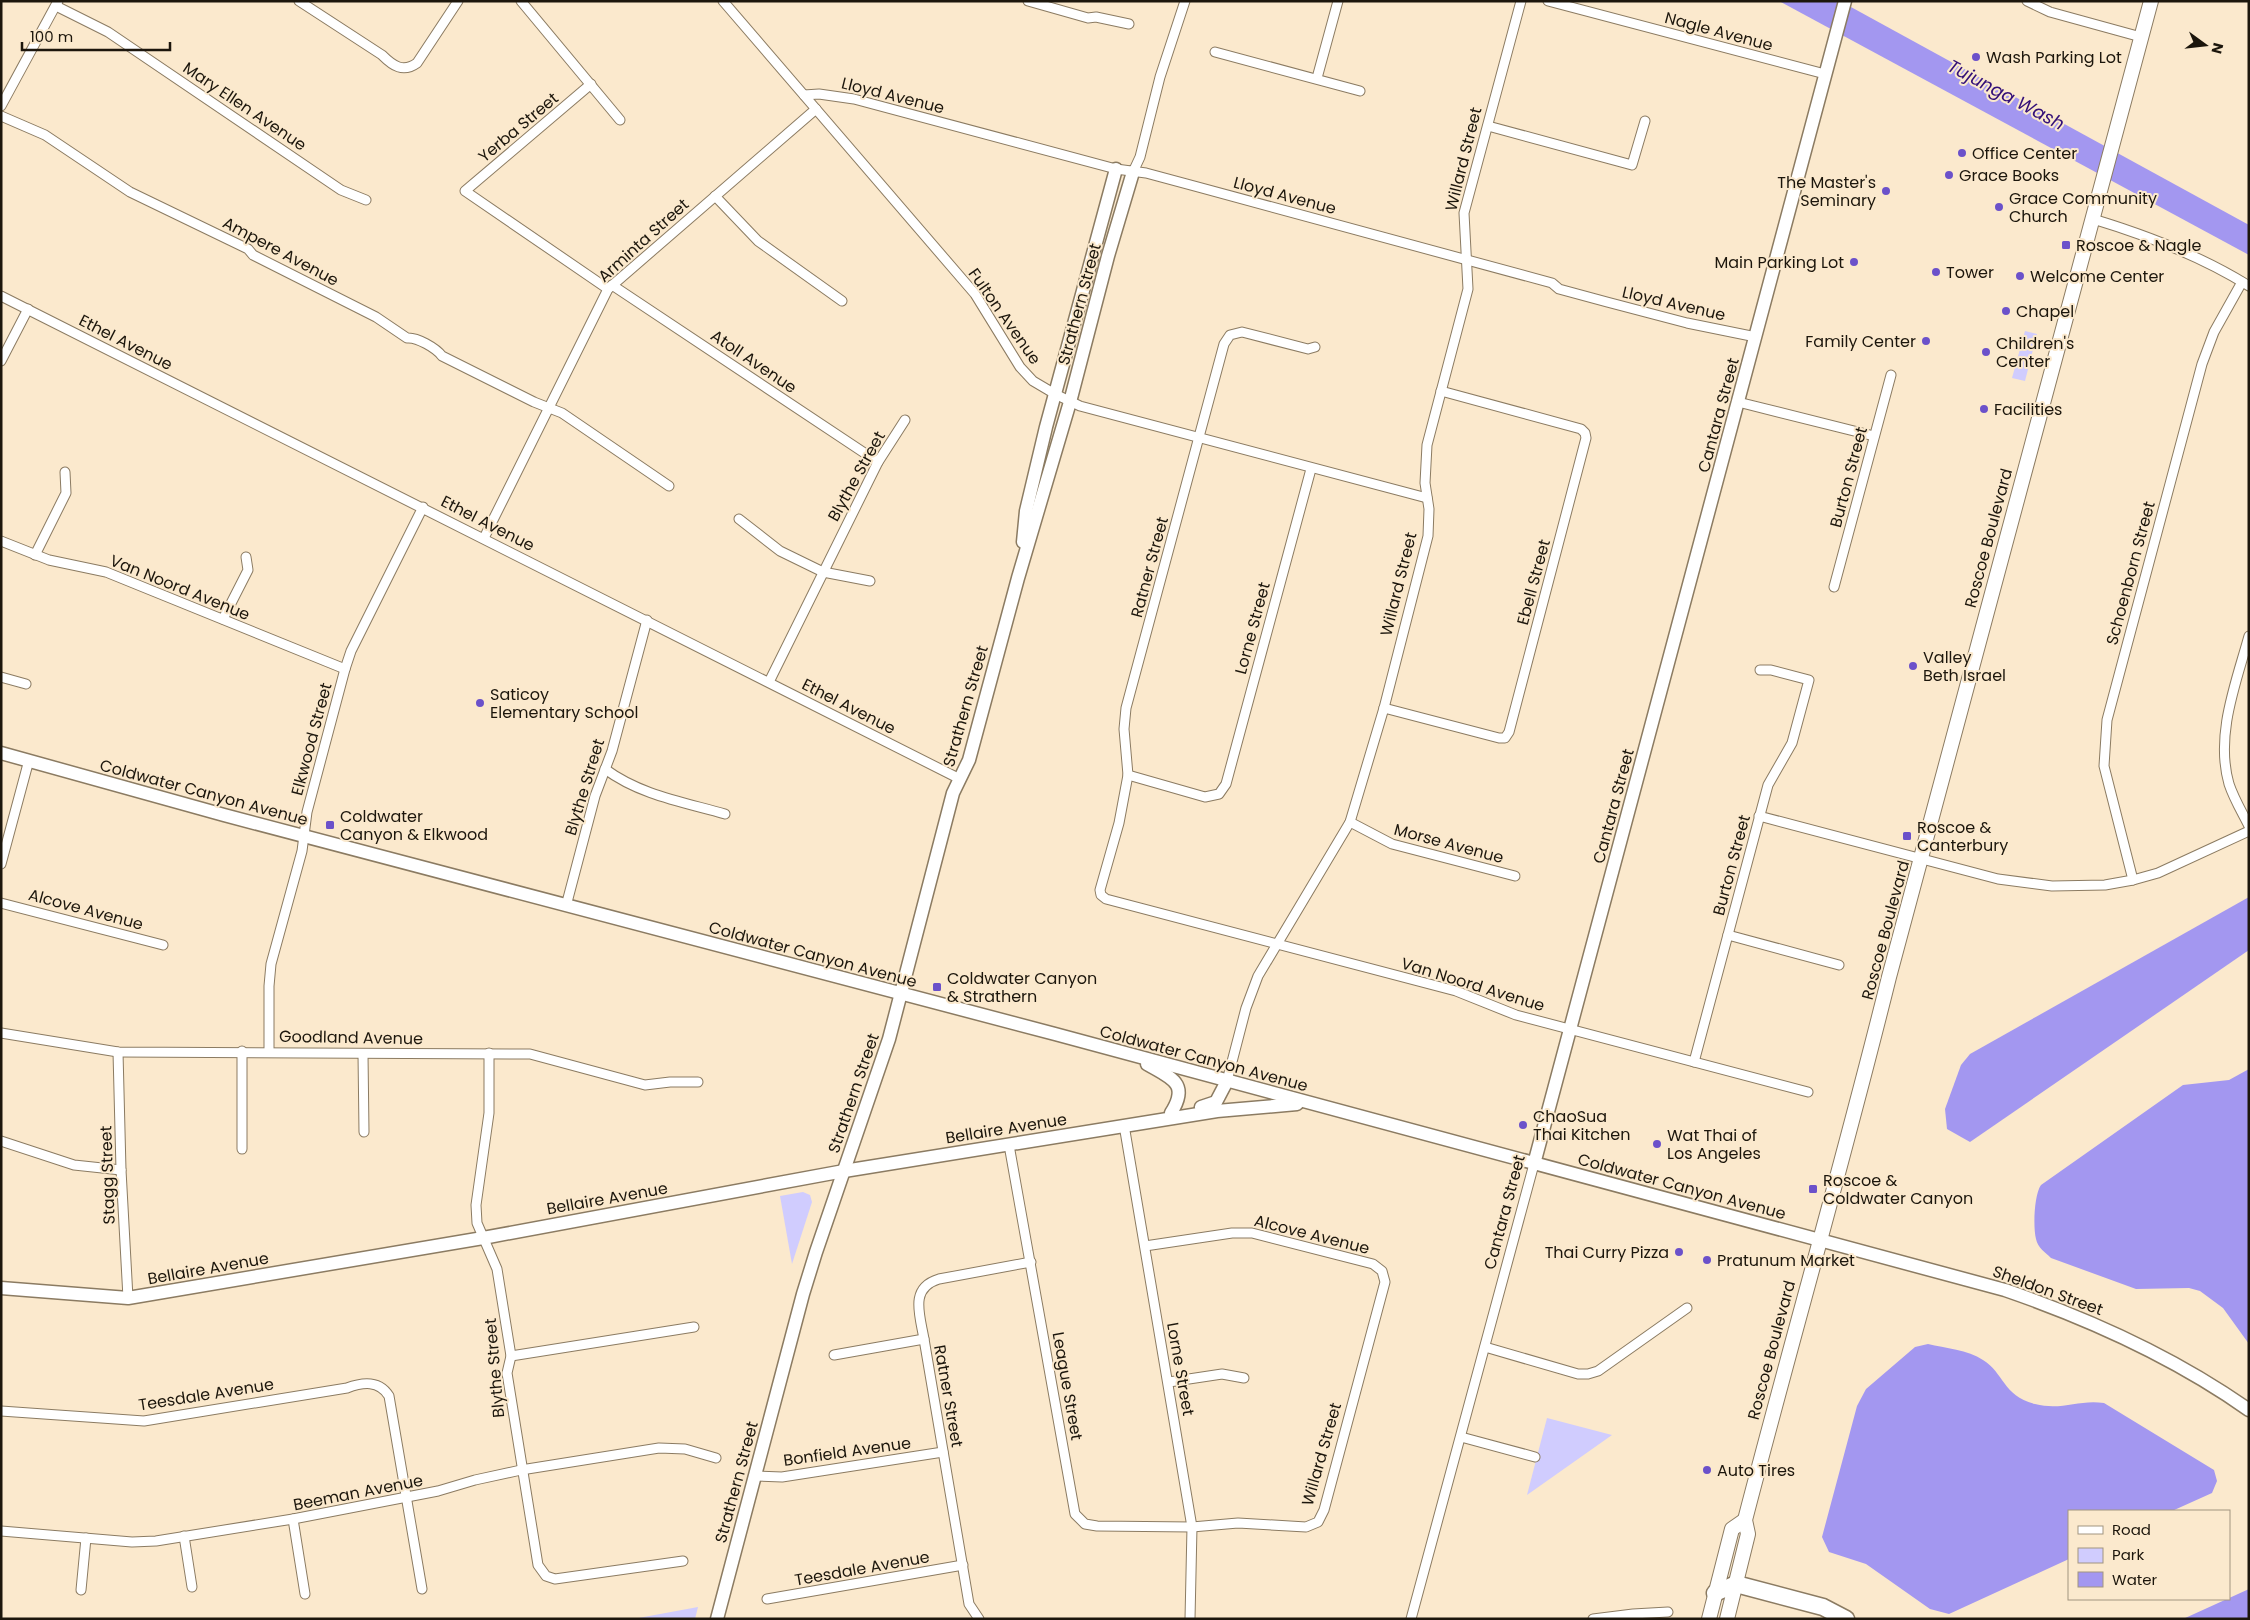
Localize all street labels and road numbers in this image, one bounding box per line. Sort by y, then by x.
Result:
street label: Nagle Avenue [1662,6,1776,57]
street label: Mary Ellen Avenue [178,56,311,156]
street label: Lloyd Avenue [839,72,947,119]
street label: Yerba Street [473,87,563,168]
street label: Willard Street [1439,105,1488,213]
street label: Lloyd Avenue [1231,171,1339,220]
street label: Arminta Street [593,193,694,287]
street label: Ampere Avenue [219,211,343,292]
street label: Strathern Street [1052,240,1107,368]
street label: Fulton Avenue [963,263,1046,369]
street label: Lloyd Avenue [1620,280,1728,327]
street label: Ethel Avenue [75,309,177,376]
street label: Atoll Avenue [706,324,801,399]
street label: Cantara Street [1692,355,1745,475]
street label: Burton Street [1824,424,1873,530]
street label: Blythe Street [822,427,891,525]
street label: Roscoe Boulevard [1959,466,2018,610]
street label: Ethel Avenue [437,490,539,557]
street label: Schoenborn Street [2100,498,2161,648]
street label: Ratner Street [1125,514,1174,620]
street label: Willard Street [1374,530,1423,638]
street label: Ebell Street [1511,537,1556,628]
street label: Van Noord Avenue [106,549,253,626]
street label: Lorne Street [1229,579,1276,677]
street label: Strathern Street [937,643,994,770]
street label: Ethel Avenue [798,673,900,740]
street label: Elkwood Street [285,680,338,798]
street label: Blythe Street [559,736,610,838]
street label: Cantara Street [1587,746,1640,866]
street label: Coldwater Canyon Avenue [97,754,311,831]
street label: Burton Street [1707,812,1756,918]
street label: Morse Avenue [1392,818,1506,869]
street label: Roscoe Boulevard [1856,858,1915,1002]
street label: Alcove Avenue [26,883,146,936]
street label: Coldwater Canyon Avenue [706,916,920,993]
street label: Van Noord Avenue [1398,952,1548,1017]
street label: Coldwater Canyon Avenue [1097,1020,1311,1097]
street label: Goodland Avenue [279,1025,423,1050]
street label: Strathern Street [822,1030,885,1156]
street label: Bellaire Avenue [944,1108,1068,1149]
street label: Stagg Street [94,1125,121,1225]
street label: Coldwater Canyon Avenue [1575,1148,1789,1225]
street label: Cantara Street [1478,1152,1531,1272]
street label: Bellaire Avenue [545,1177,670,1220]
street label: Alcove Avenue [1252,1209,1372,1260]
street label: Bellaire Avenue [146,1247,271,1290]
street label: Sheldon Street [1989,1260,2106,1321]
street label: Roscoe Boulevard [1742,1278,1801,1422]
street label: Blythe Street [479,1317,510,1419]
street label: Lorne Street [1161,1321,1200,1418]
street label: League Street [1047,1330,1088,1442]
street label: Ratner Street [928,1343,969,1449]
street label: Teesdale Avenue [137,1372,275,1417]
street label: Willard Street [1296,1400,1347,1508]
street label: Strathern Street [709,1418,764,1546]
street label: Bonfield Avenue [782,1431,912,1472]
street label: Beeman Avenue [291,1469,425,1516]
street label: Teesdale Avenue [793,1545,931,1592]

